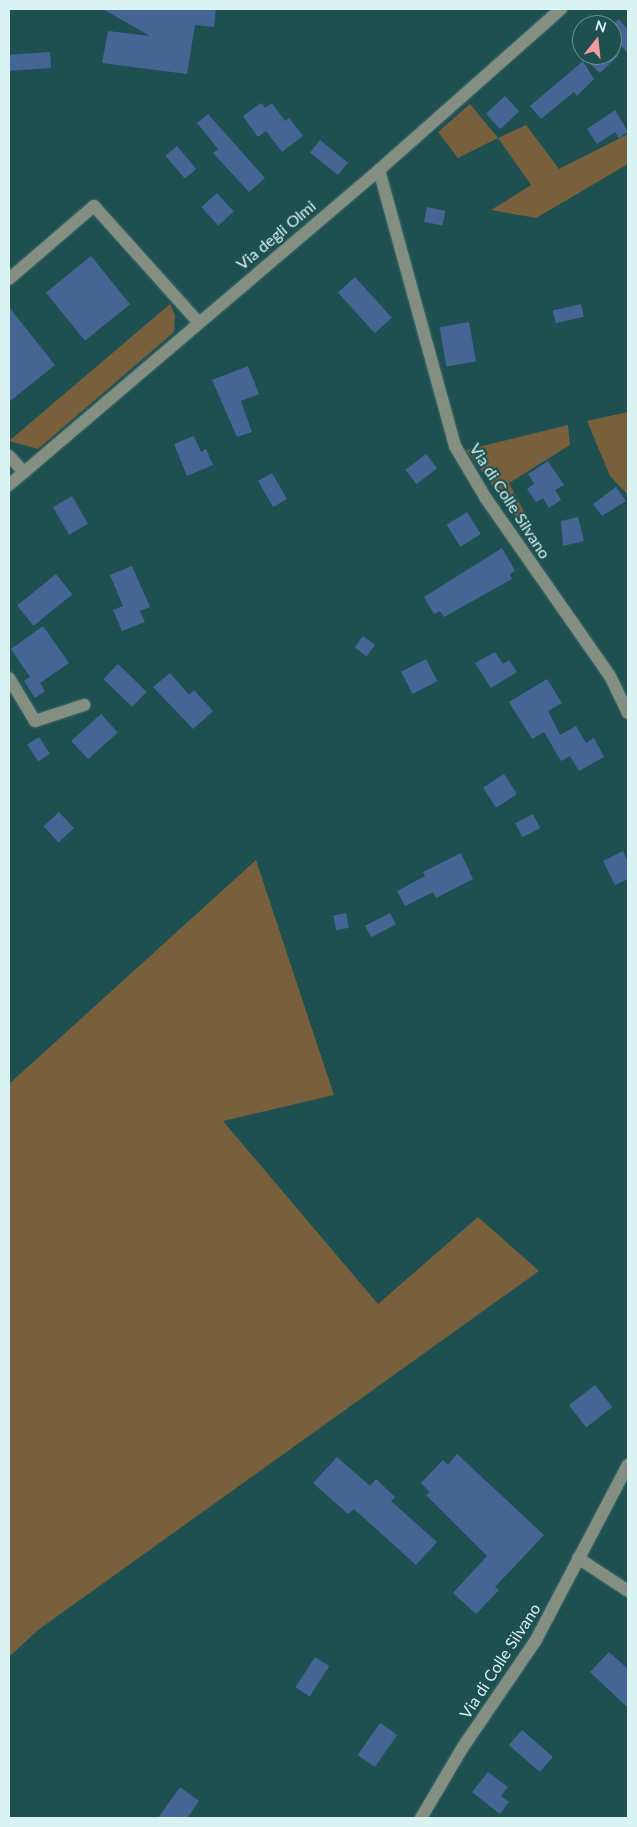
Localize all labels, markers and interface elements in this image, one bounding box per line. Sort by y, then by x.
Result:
north arrow [572,15,622,65]
text: N [593,16,609,36]
street label: Via degli Olmi [232,196,320,274]
street label: Via di Colle Silvano [466,440,554,562]
street label: Via di Colle Silvano [456,1600,544,1722]

